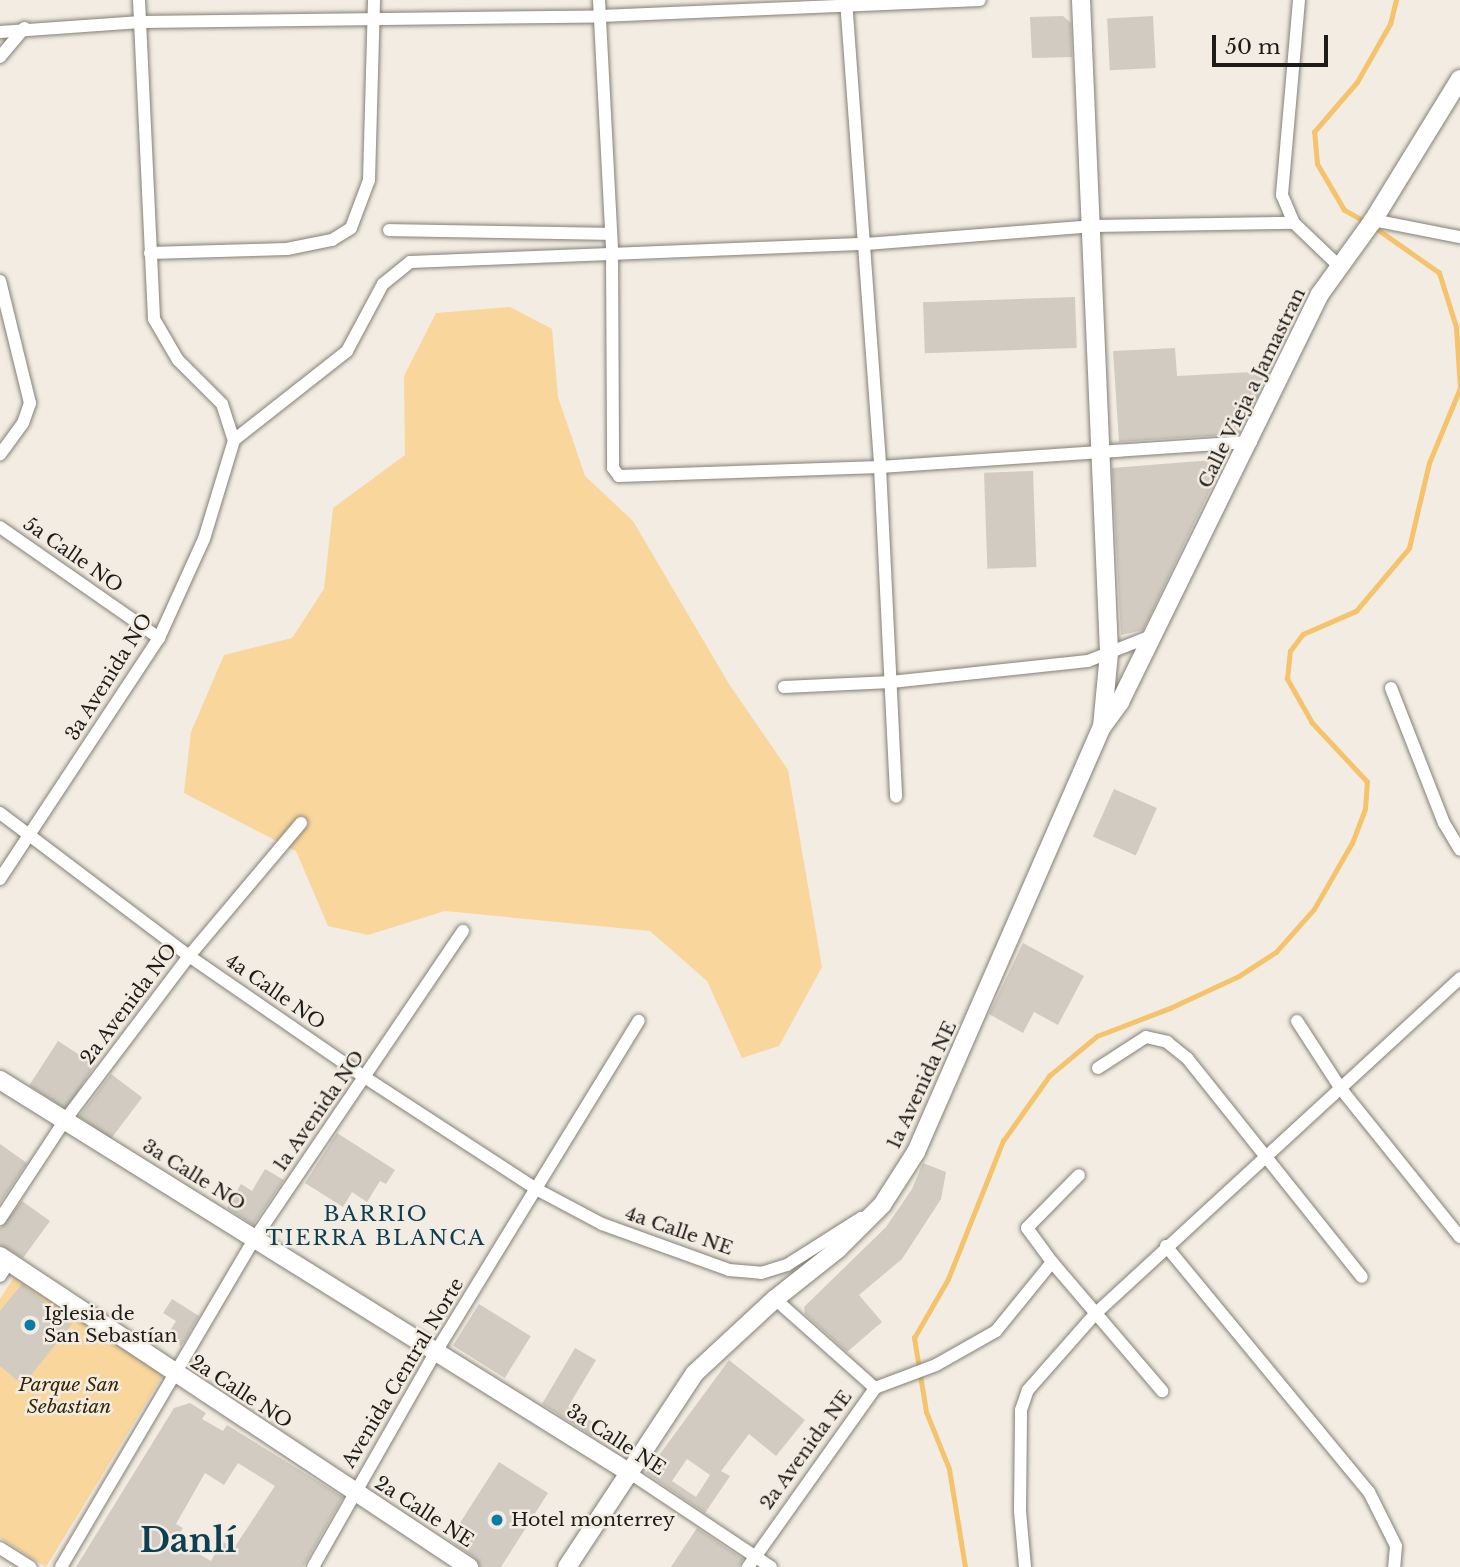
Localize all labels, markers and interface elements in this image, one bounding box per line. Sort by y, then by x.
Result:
scale bar [1215,21,1330,65]
text: 50 m [1225,34,1280,60]
street label: Calle Vieja a Jamastran [1193,284,1311,492]
street label: 5a Calle NO [19,512,127,598]
street label: 3a Avenida NO [60,609,158,745]
street label: 2a Avenida NO [76,939,182,1069]
street label: 4a Calle NO [221,949,329,1035]
street label: 1a Avenida NE [882,1017,962,1153]
street label: 1a Avenida NO [269,1046,369,1176]
street label: 3a Calle NO [138,1134,250,1216]
district label: BARRIO TIERRA BLANCA [267,1201,485,1251]
street label: 4a Calle NE [622,1202,736,1260]
street label: Avenida Central Norte [337,1274,469,1472]
place label: Iglesia de San Sebastían [44,1303,177,1347]
marker: Iglesia de San Sebastían [22,1317,38,1333]
street label: 2a Calle NO [186,1351,296,1433]
park label: Parque San Sebastian [19,1374,119,1418]
street label: 2a Avenida NE [755,1386,857,1514]
street label: 3a Calle NE [562,1400,670,1480]
street label: 2a Calle NE [370,1472,478,1552]
place label: Hotel monterrey [511,1509,675,1531]
marker: Hotel monterrey [489,1512,505,1528]
district label: Danlí [140,1521,236,1561]

